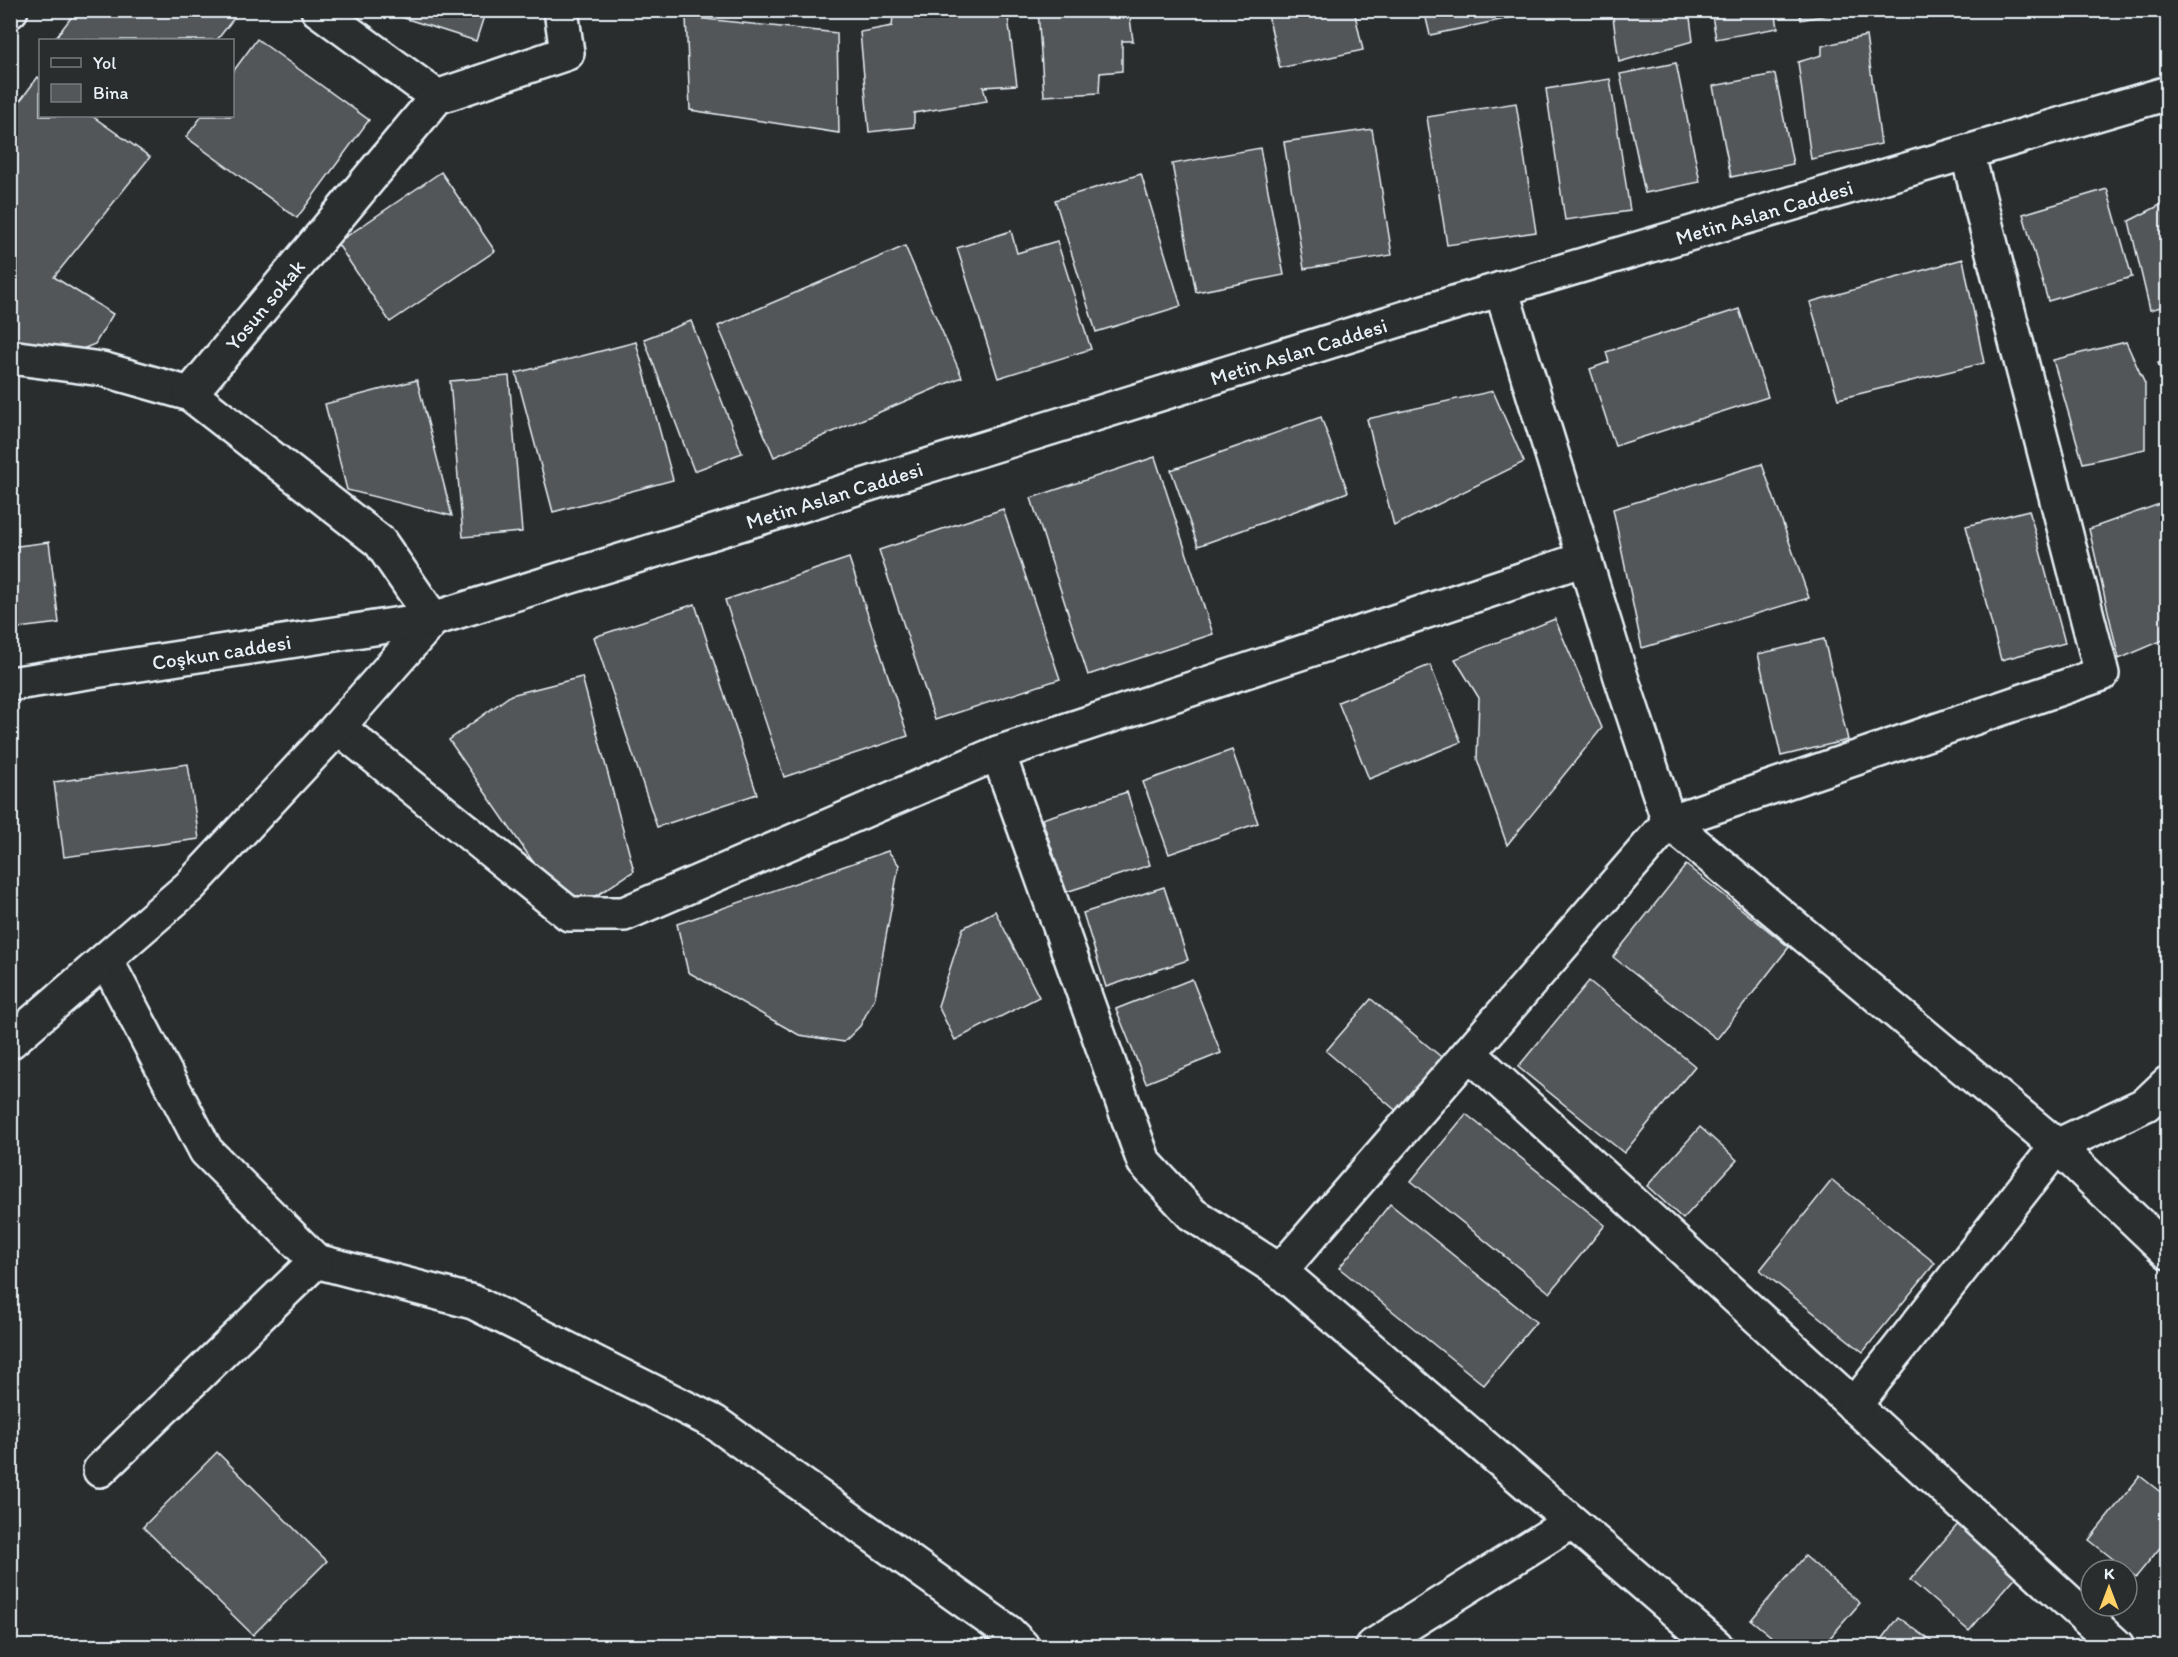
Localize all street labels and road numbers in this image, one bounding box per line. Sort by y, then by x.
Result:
street label: Metin Aslan Caddesi [1672,174,1856,250]
street label: Yosun sokak [219,254,310,355]
street label: Metin Aslan Caddesi [1207,312,1390,390]
street label: Metin Aslan Caddesi [743,456,926,534]
street label: Coşkun caddesi [150,628,293,675]

